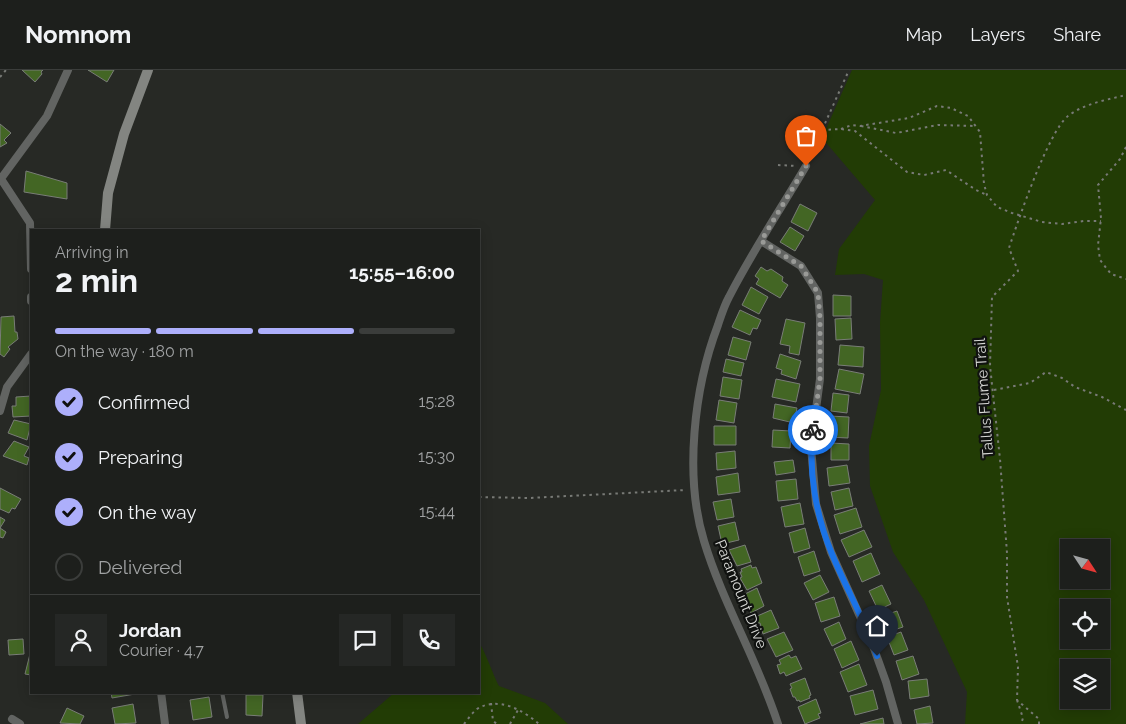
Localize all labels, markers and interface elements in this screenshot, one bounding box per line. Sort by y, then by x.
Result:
text: Nomnom [25,20,131,49]
text: Map [906,24,942,45]
text: Layers [970,24,1025,45]
text: Share [1053,24,1101,45]
pin [785,115,827,166]
icon: bag [792,122,820,150]
text: Arriving in [55,243,129,262]
text: 15:55–16:00 [349,261,455,283]
text: 2 min [55,262,138,299]
street label: Tallus Flume Trail [971,336,997,459]
text: On the way · 180 m [55,342,194,361]
icon: check [55,388,83,416]
text: Confirmed [98,391,190,413]
text: 15:28 [419,392,455,411]
courier [788,405,838,455]
icon: bike [799,416,827,444]
icon: check [55,443,83,471]
text: Preparing [98,446,183,468]
text: 15:30 [418,447,455,466]
icon: check [55,498,83,526]
text: On the way [98,501,197,523]
text: 15:44 [419,502,455,521]
street label: Paramount Drive [711,537,771,651]
north arrow [1060,539,1110,589]
map controls [1060,539,1110,709]
text: Delivered [98,556,182,578]
button: locate [1060,599,1110,649]
pin [856,605,898,656]
icon: home [863,612,891,640]
button: person [55,614,107,666]
button: chat [339,614,391,666]
button: phone [403,614,455,666]
text: Jordan [119,619,182,641]
text: Courier · 4.7 [119,641,204,660]
button: layers [1060,659,1110,709]

